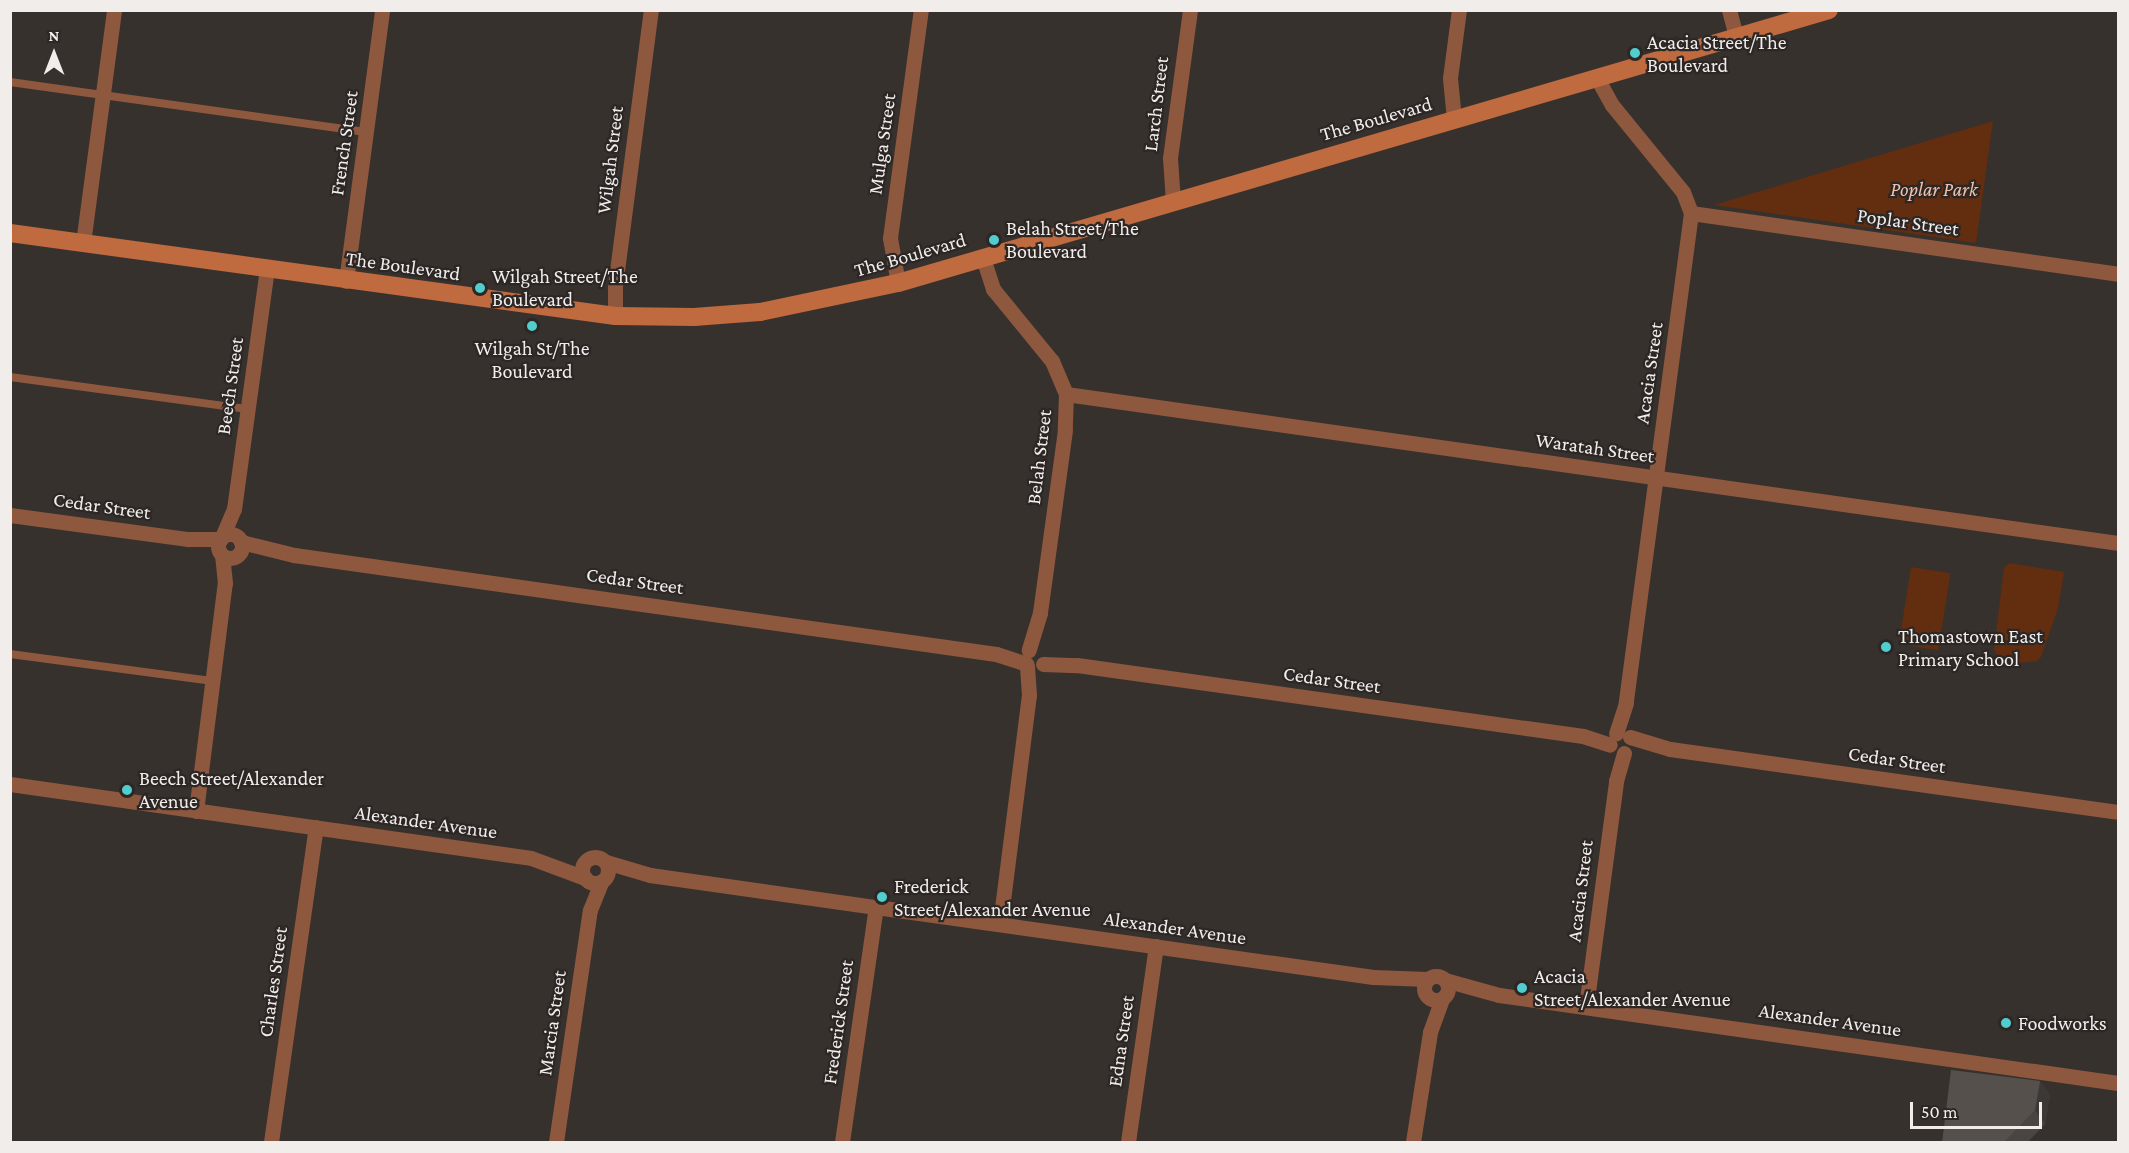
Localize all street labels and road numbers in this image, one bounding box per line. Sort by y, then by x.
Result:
street label: Larch Street [1138,55,1174,153]
street label: French Street [325,89,363,197]
street label: Mulga Street [863,92,901,196]
street label: The Boulevard [1317,92,1435,146]
street label: Wilgah Street [591,105,629,215]
street label: Poplar Street [1856,203,1960,241]
street label: The Boulevard [851,228,969,282]
street label: The Boulevard [344,246,462,286]
street label: Acacia Street [1630,321,1668,425]
street label: Beech Street [211,336,249,436]
street label: Belah Street [1021,408,1057,506]
street label: Waratah Street [1534,428,1656,468]
street label: Cedar Street [52,487,152,525]
street label: Cedar Street [585,562,685,600]
street label: Cedar Street [1282,661,1382,699]
street label: Cedar Street [1847,741,1947,779]
street label: Alexander Avenue [353,800,499,844]
street label: Acacia Street [1562,839,1598,943]
street label: Alexander Avenue [1102,906,1248,950]
street label: Charles Street [253,925,293,1039]
street label: Frederick Street [817,958,859,1086]
street label: Marcia Street [533,969,571,1077]
street label: Edna Street [1103,994,1139,1088]
street label: Alexander Avenue [1757,998,1903,1042]

